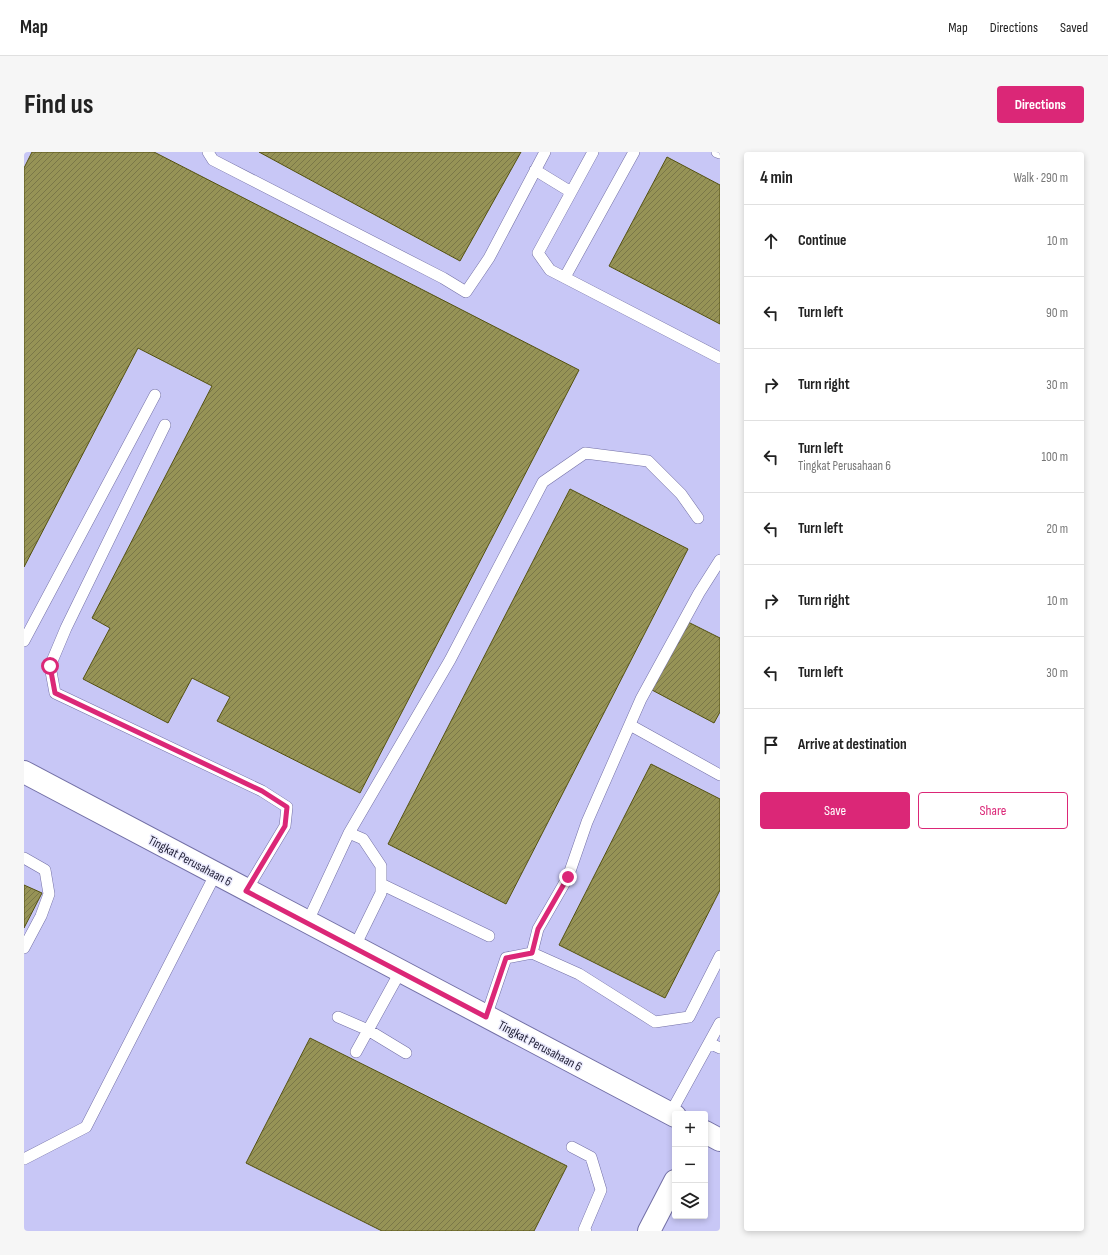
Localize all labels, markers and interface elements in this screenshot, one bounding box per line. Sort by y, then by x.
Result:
text: Map [20,16,48,39]
text: Map [948,19,968,36]
text: Directions [990,19,1038,36]
text: Saved [1060,19,1088,36]
button: Directions [997,86,1084,123]
text: Find us [24,88,93,121]
text: 4 min [760,168,793,188]
text: Walk · 290 m [1013,170,1068,186]
icon: ahead [760,230,782,252]
text: Continue [798,231,847,250]
text: 10 m [1047,233,1068,249]
icon: left [760,302,782,324]
text: Turn left [798,303,843,322]
text: 90 m [1046,305,1068,321]
icon: right [760,374,782,396]
text: Turn right [798,375,850,394]
text: 30 m [1046,377,1068,393]
text: Turn left [798,439,843,458]
icon: left [760,446,782,468]
text: 100 m [1041,449,1068,465]
text: Tingkat Perusahaan 6 [798,458,891,474]
icon: left [760,518,782,540]
text: Turn left [798,519,843,538]
text: 20 m [1046,521,1068,537]
icon: right [760,590,782,612]
text: Turn right [798,591,850,610]
text: 10 m [1047,593,1068,609]
route start [41,657,59,675]
icon: left [760,662,782,684]
text: Turn left [798,663,843,682]
text: 30 m [1046,665,1068,681]
icon: arrive [760,734,782,756]
text: Arrive at destination [798,735,907,754]
button: Save [760,792,910,829]
button: Share [918,792,1068,829]
street label: Tingkat Perusahaan 6 [145,832,235,890]
route end [559,868,577,886]
street label: Tingkat Perusahaan 6 [495,1017,585,1075]
map controls [672,1111,708,1219]
button: + [672,1111,708,1147]
button: − [672,1147,708,1183]
button: layers [672,1183,708,1219]

